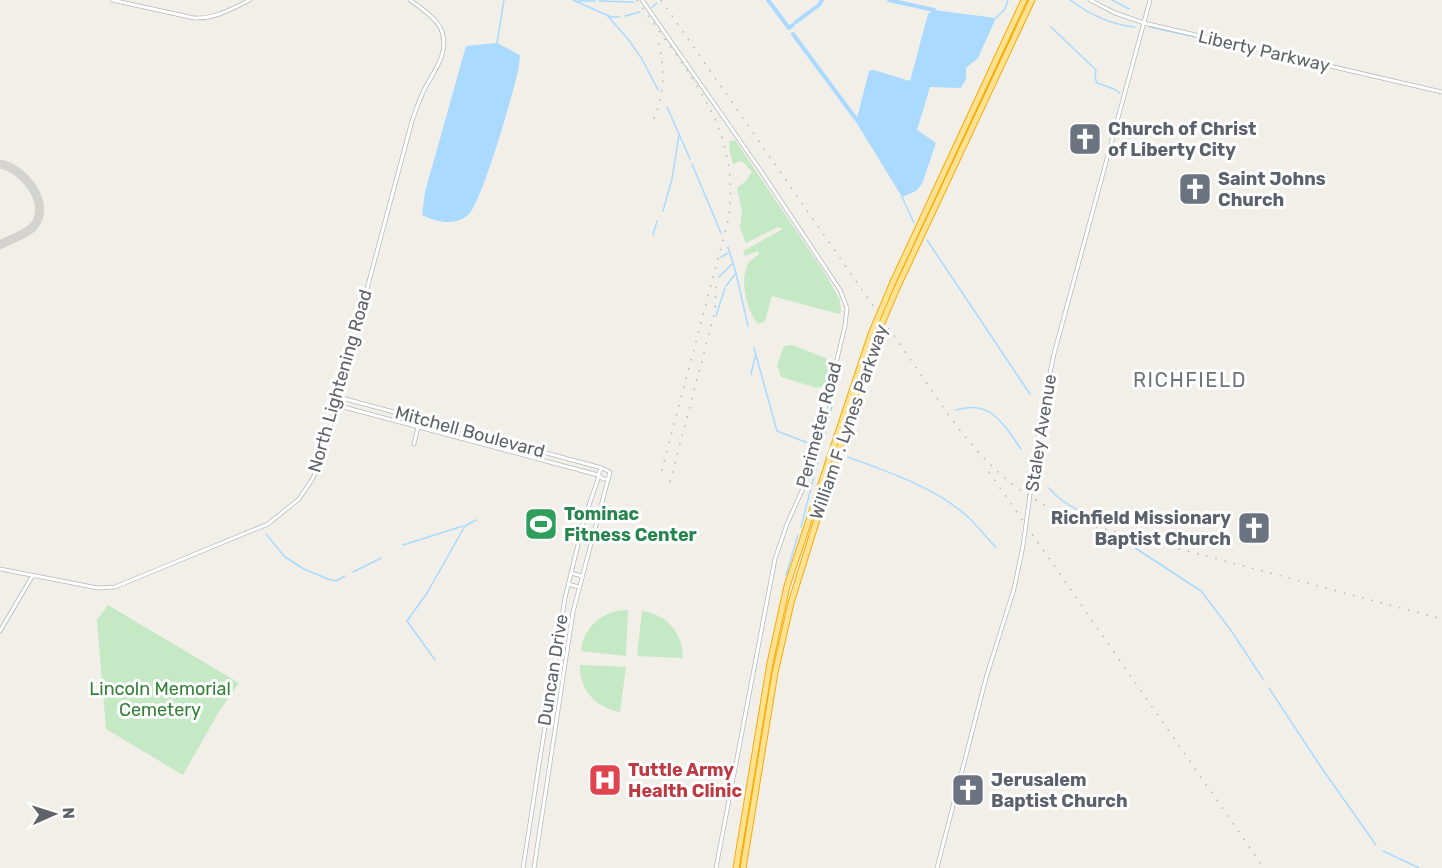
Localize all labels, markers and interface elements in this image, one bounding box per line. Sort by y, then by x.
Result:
street label: Liberty Parkway [1196,25,1332,77]
place label: Church of Christ of Liberty City [1108,118,1256,161]
church icon: Church of Christ of Liberty City [1067,121,1103,157]
place label: Saint Johns Church [1218,168,1326,211]
church icon: Saint Johns Church [1177,171,1213,207]
street label: North Lightening Road [303,287,377,475]
street label: William F. Lynes Parkway [805,322,893,522]
street label: Perimeter Road [792,360,846,490]
district label: RICHFIELD [1133,368,1247,392]
street label: Staley Avenue [1021,373,1061,493]
street label: Mitchell Boulevard [393,401,547,463]
place label: Tominac Fitness Center [564,503,697,546]
sports icon: Tominac Fitness Center [523,506,559,542]
place label: Richfield Missionary Baptist Church [1051,507,1231,550]
church icon: Richfield Missionary Baptist Church [1236,510,1272,546]
street label: Duncan Drive [533,613,573,727]
park label: Lincoln Memorial Cemetery [89,678,231,721]
place label: Tuttle Army Health Clinic [628,759,742,802]
hospital icon: Tuttle Army Health Clinic [587,762,623,798]
place label: Jerusalem Baptist Church [991,769,1128,812]
church icon: Jerusalem Baptist Church [950,772,986,808]
north arrow [24,784,84,844]
text: N [59,807,78,819]

